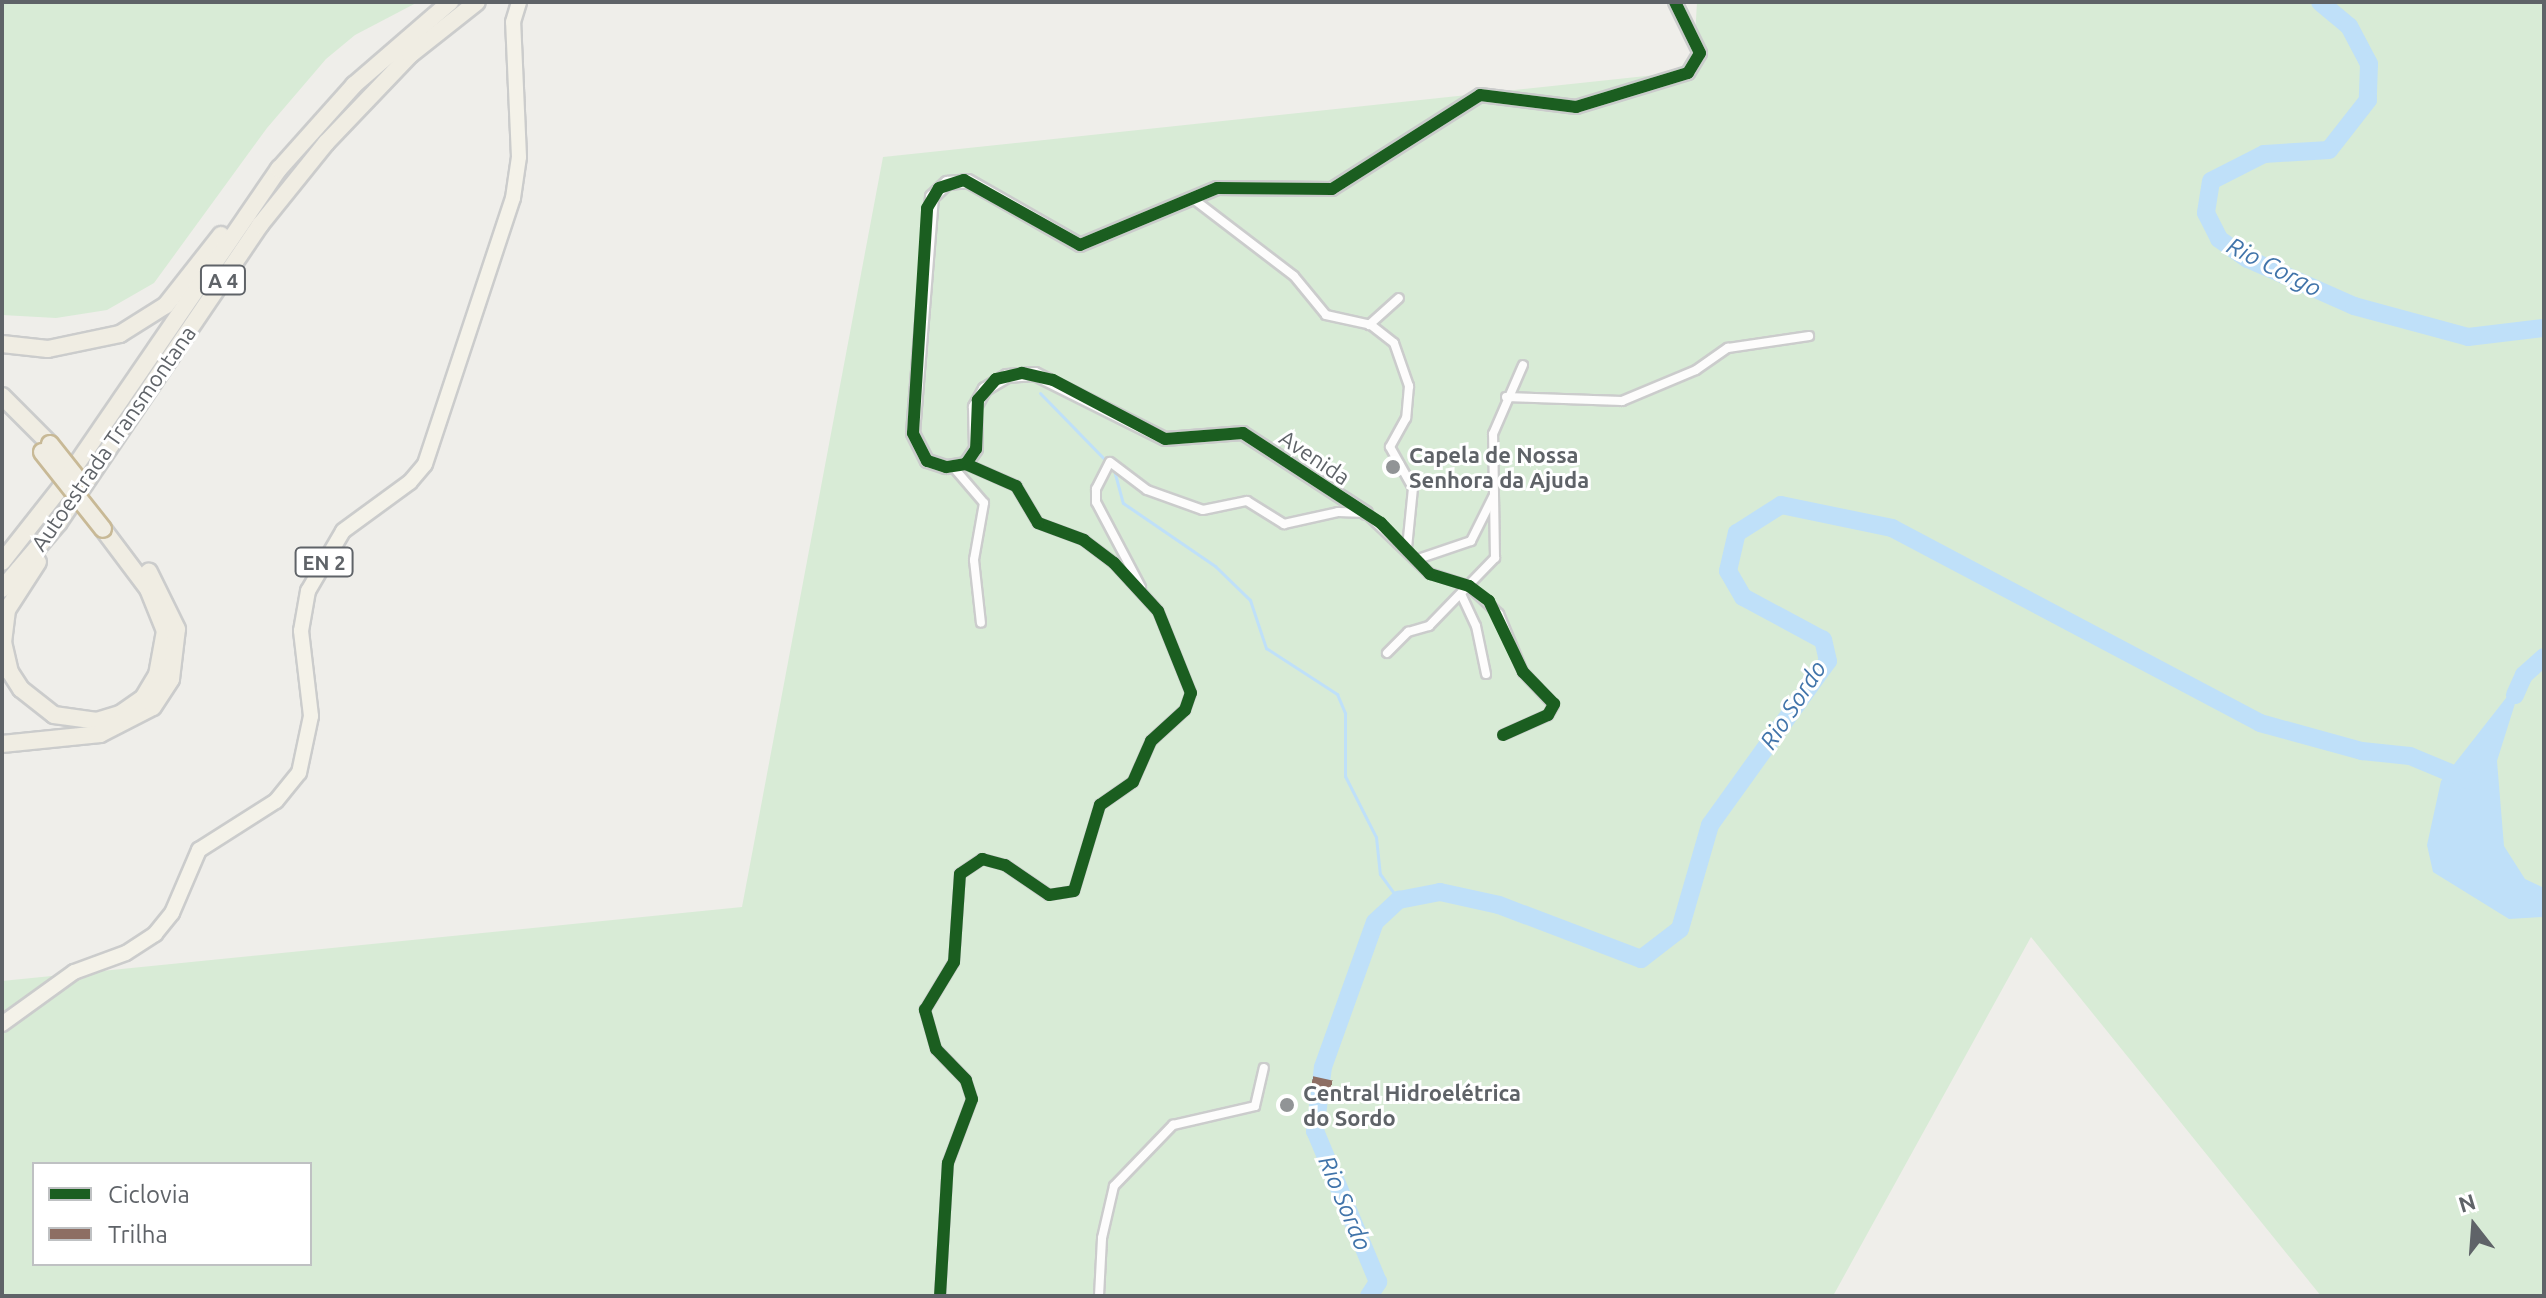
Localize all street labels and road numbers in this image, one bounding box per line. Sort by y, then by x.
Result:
road number: A 4 [199,264,247,296]
street label: Autoestrada Transmontana [25,320,201,556]
street label: Avenida [1275,424,1355,490]
road number: EN 2 [294,546,354,578]

